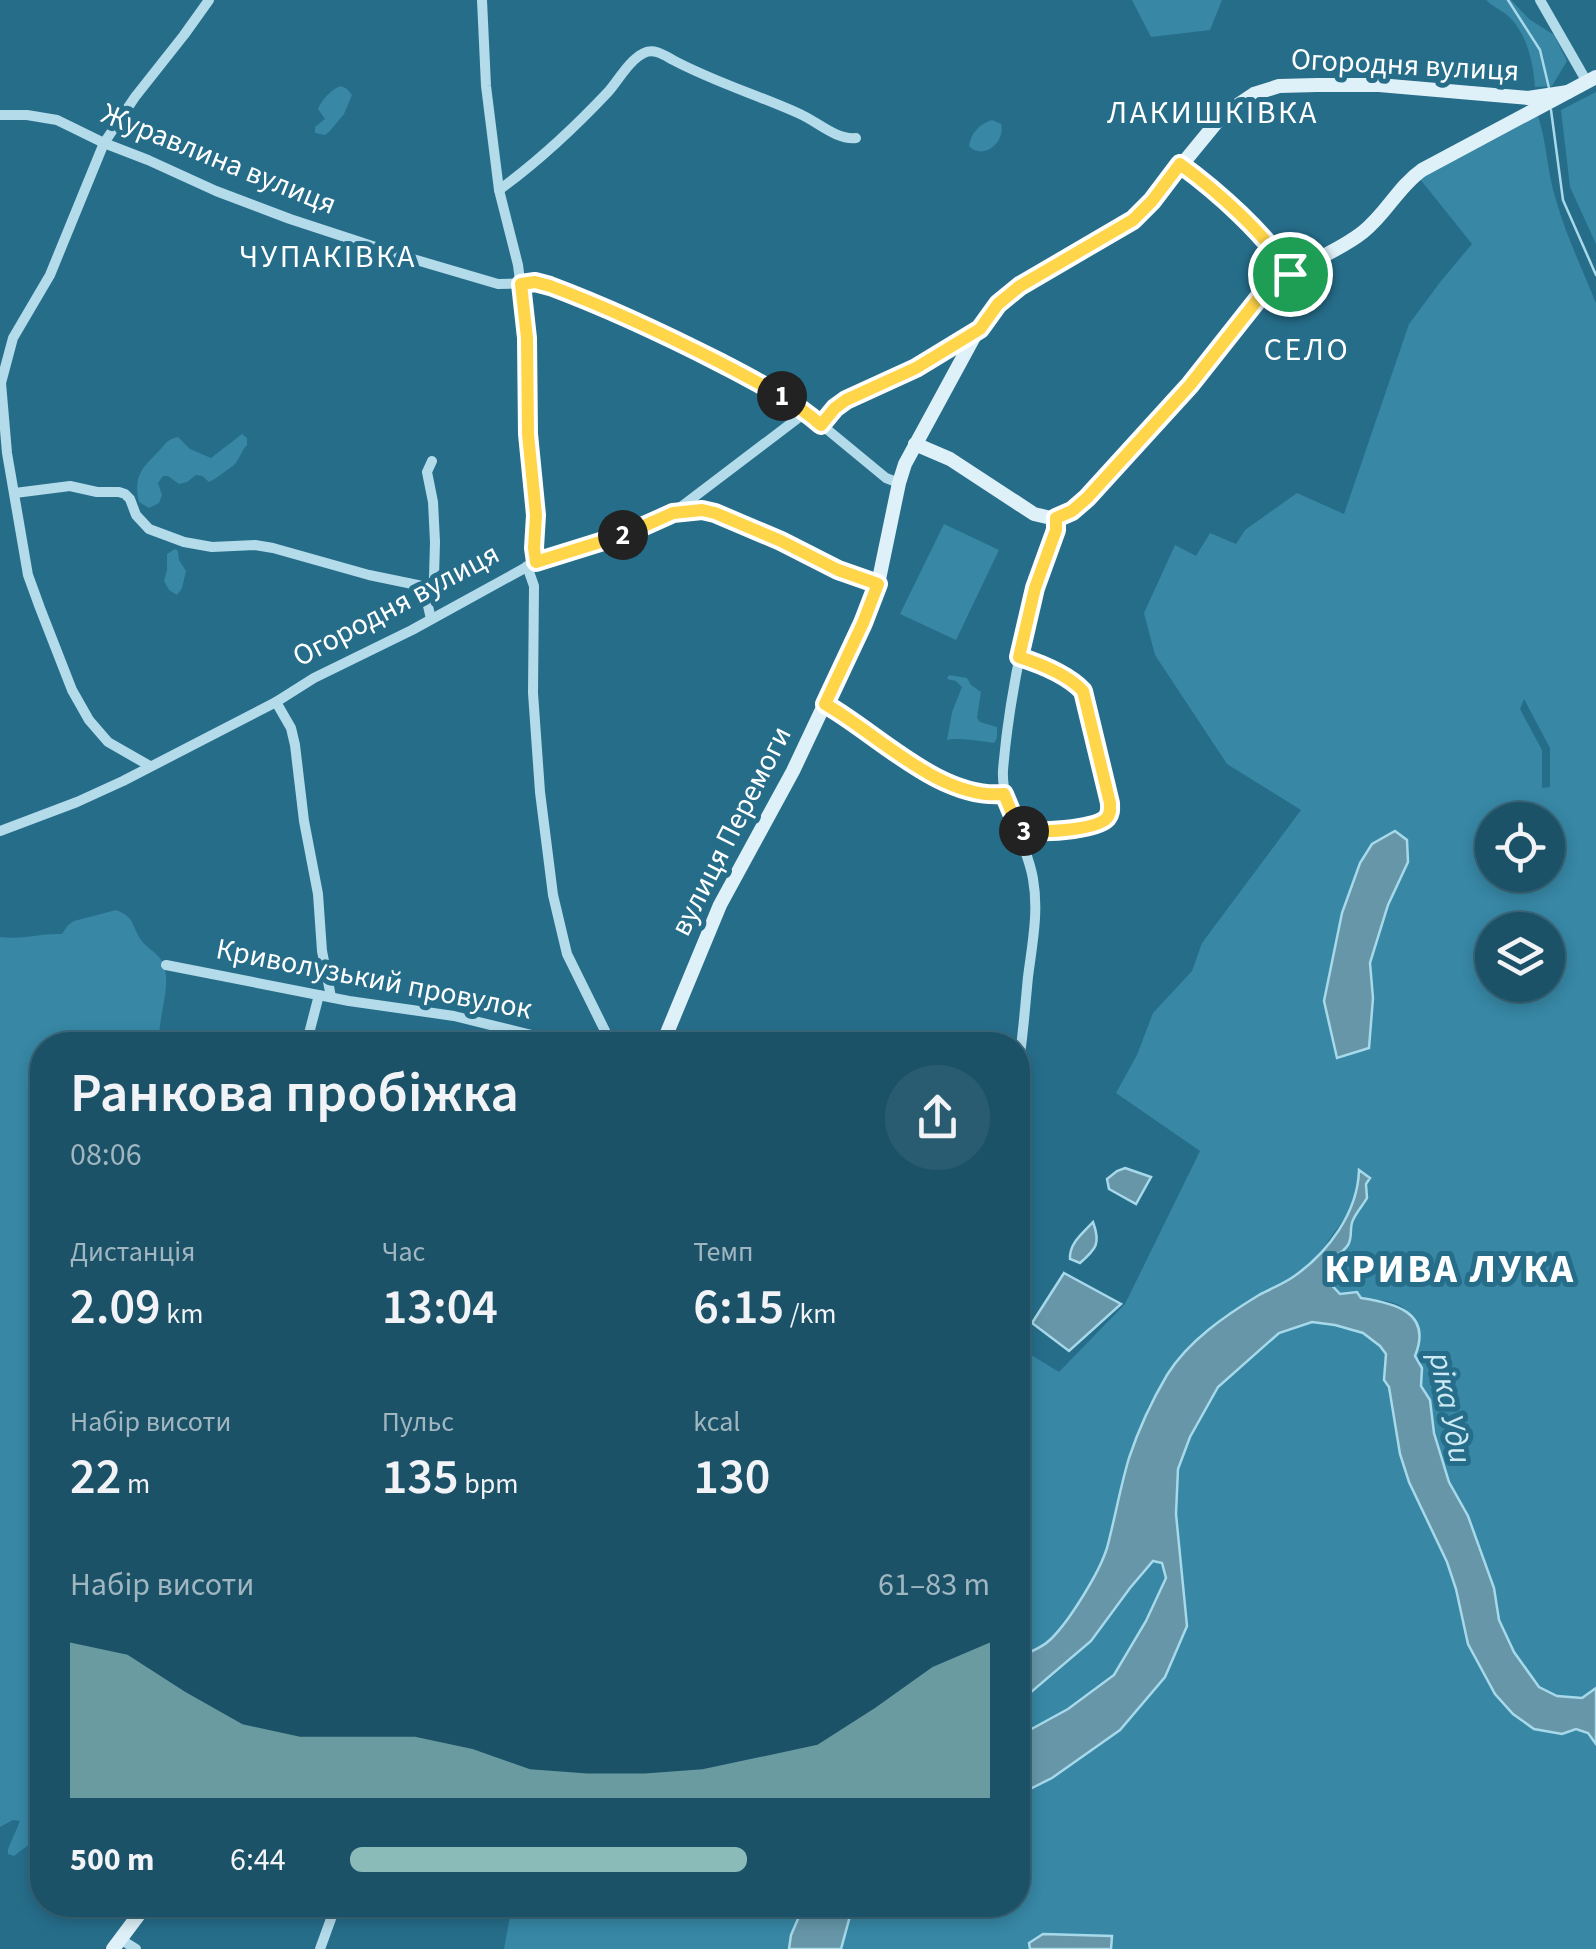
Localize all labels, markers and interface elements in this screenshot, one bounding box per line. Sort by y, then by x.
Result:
street label: Огородня вулиця [1290,38,1520,92]
district label: ЛАКИШКІВКА [1107,90,1319,136]
street label: Журавлина вулиця [95,92,343,226]
pin [1248,232,1333,317]
district label: ЧУПАКІВКА [239,234,417,280]
icon: arrive [1263,247,1318,302]
district label: СЕЛО [1264,327,1350,373]
pin: 1 [757,371,807,421]
text: 1 [775,376,789,416]
pin: 2 [598,510,648,560]
text: 2 [616,515,630,555]
street label: Огородня вулиця [285,532,507,678]
street label: вулиця Перемоги [660,719,802,943]
map controls [1475,802,1565,1002]
button: locate [1475,802,1565,892]
pin: 3 [999,806,1049,856]
text: 3 [1017,811,1031,851]
button: layers [1475,912,1565,1002]
street label: Криволузький провулок [213,927,536,1031]
text: Ранкова пробіжка [70,1055,519,1133]
button: share [885,1065,990,1170]
text: 08:06 [70,1132,142,1178]
text: Дистанція [70,1232,195,1272]
text: Час [382,1232,425,1272]
text: Темп [693,1232,754,1272]
district label: КРИВА ЛУКА [1324,1241,1576,1298]
text: 2.09 [70,1272,161,1343]
text: 13:04 [382,1272,498,1343]
text: 6:15 [693,1272,784,1343]
text: km [161,1294,203,1334]
text: /km [784,1294,837,1334]
water label: ріка Уди [1417,1348,1483,1467]
text: Набір висоти [70,1402,231,1442]
text: Пульс [382,1402,454,1442]
text: kcal [693,1402,740,1442]
text: 22 [70,1442,121,1513]
text: 135 [382,1442,459,1513]
text: 130 [693,1442,770,1513]
text: m [121,1464,150,1504]
text: bpm [459,1464,518,1504]
text: Набір висоти [70,1562,254,1608]
text: 61–83 m [878,1562,990,1608]
text: 500 m [70,1837,155,1883]
text: 6:44 [230,1837,286,1883]

